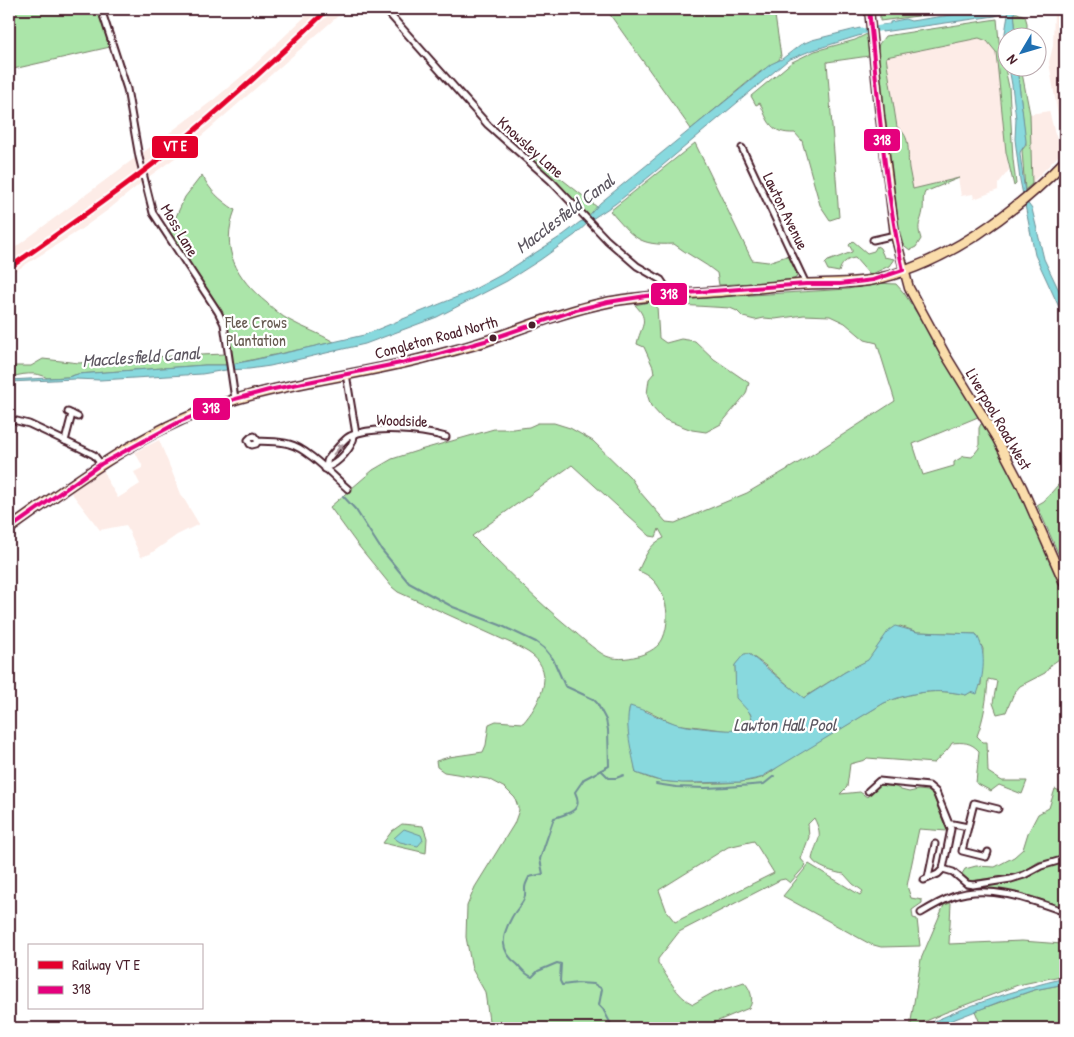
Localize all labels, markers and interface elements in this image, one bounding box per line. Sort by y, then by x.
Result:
north arrow [996,28,1046,78]
text: N [1001,51,1021,69]
street label: Knowsley Lane [493,111,569,183]
line badge: 318 [863,128,901,152]
text: 318 [873,130,891,149]
line badge: VT E [151,135,199,159]
text: VT E [163,136,188,155]
water label: Macclesfield Canal [510,167,620,259]
street label: Lawton Avenue [758,169,814,254]
street label: Moss Lane [156,200,205,261]
line badge: 318 [650,282,688,306]
text: 318 [660,284,678,303]
street label: Congleton Road North [372,310,500,364]
park label: Flee Crows Plantation [224,311,287,351]
unlabelled marker [527,320,537,330]
unlabelled marker [488,333,498,343]
water label: Macclesfield Canal [81,340,202,373]
street label: Liverpool Road West [961,364,1037,474]
line badge: 318 [192,397,231,421]
text: 318 [202,398,220,417]
street label: Woodside [376,408,429,432]
one-way arrow [332,442,343,455]
water label: Lawton Hall Pool [733,712,838,737]
legend [28,944,202,1010]
text: Railway VT E [72,954,141,975]
text: 318 [72,978,91,999]

